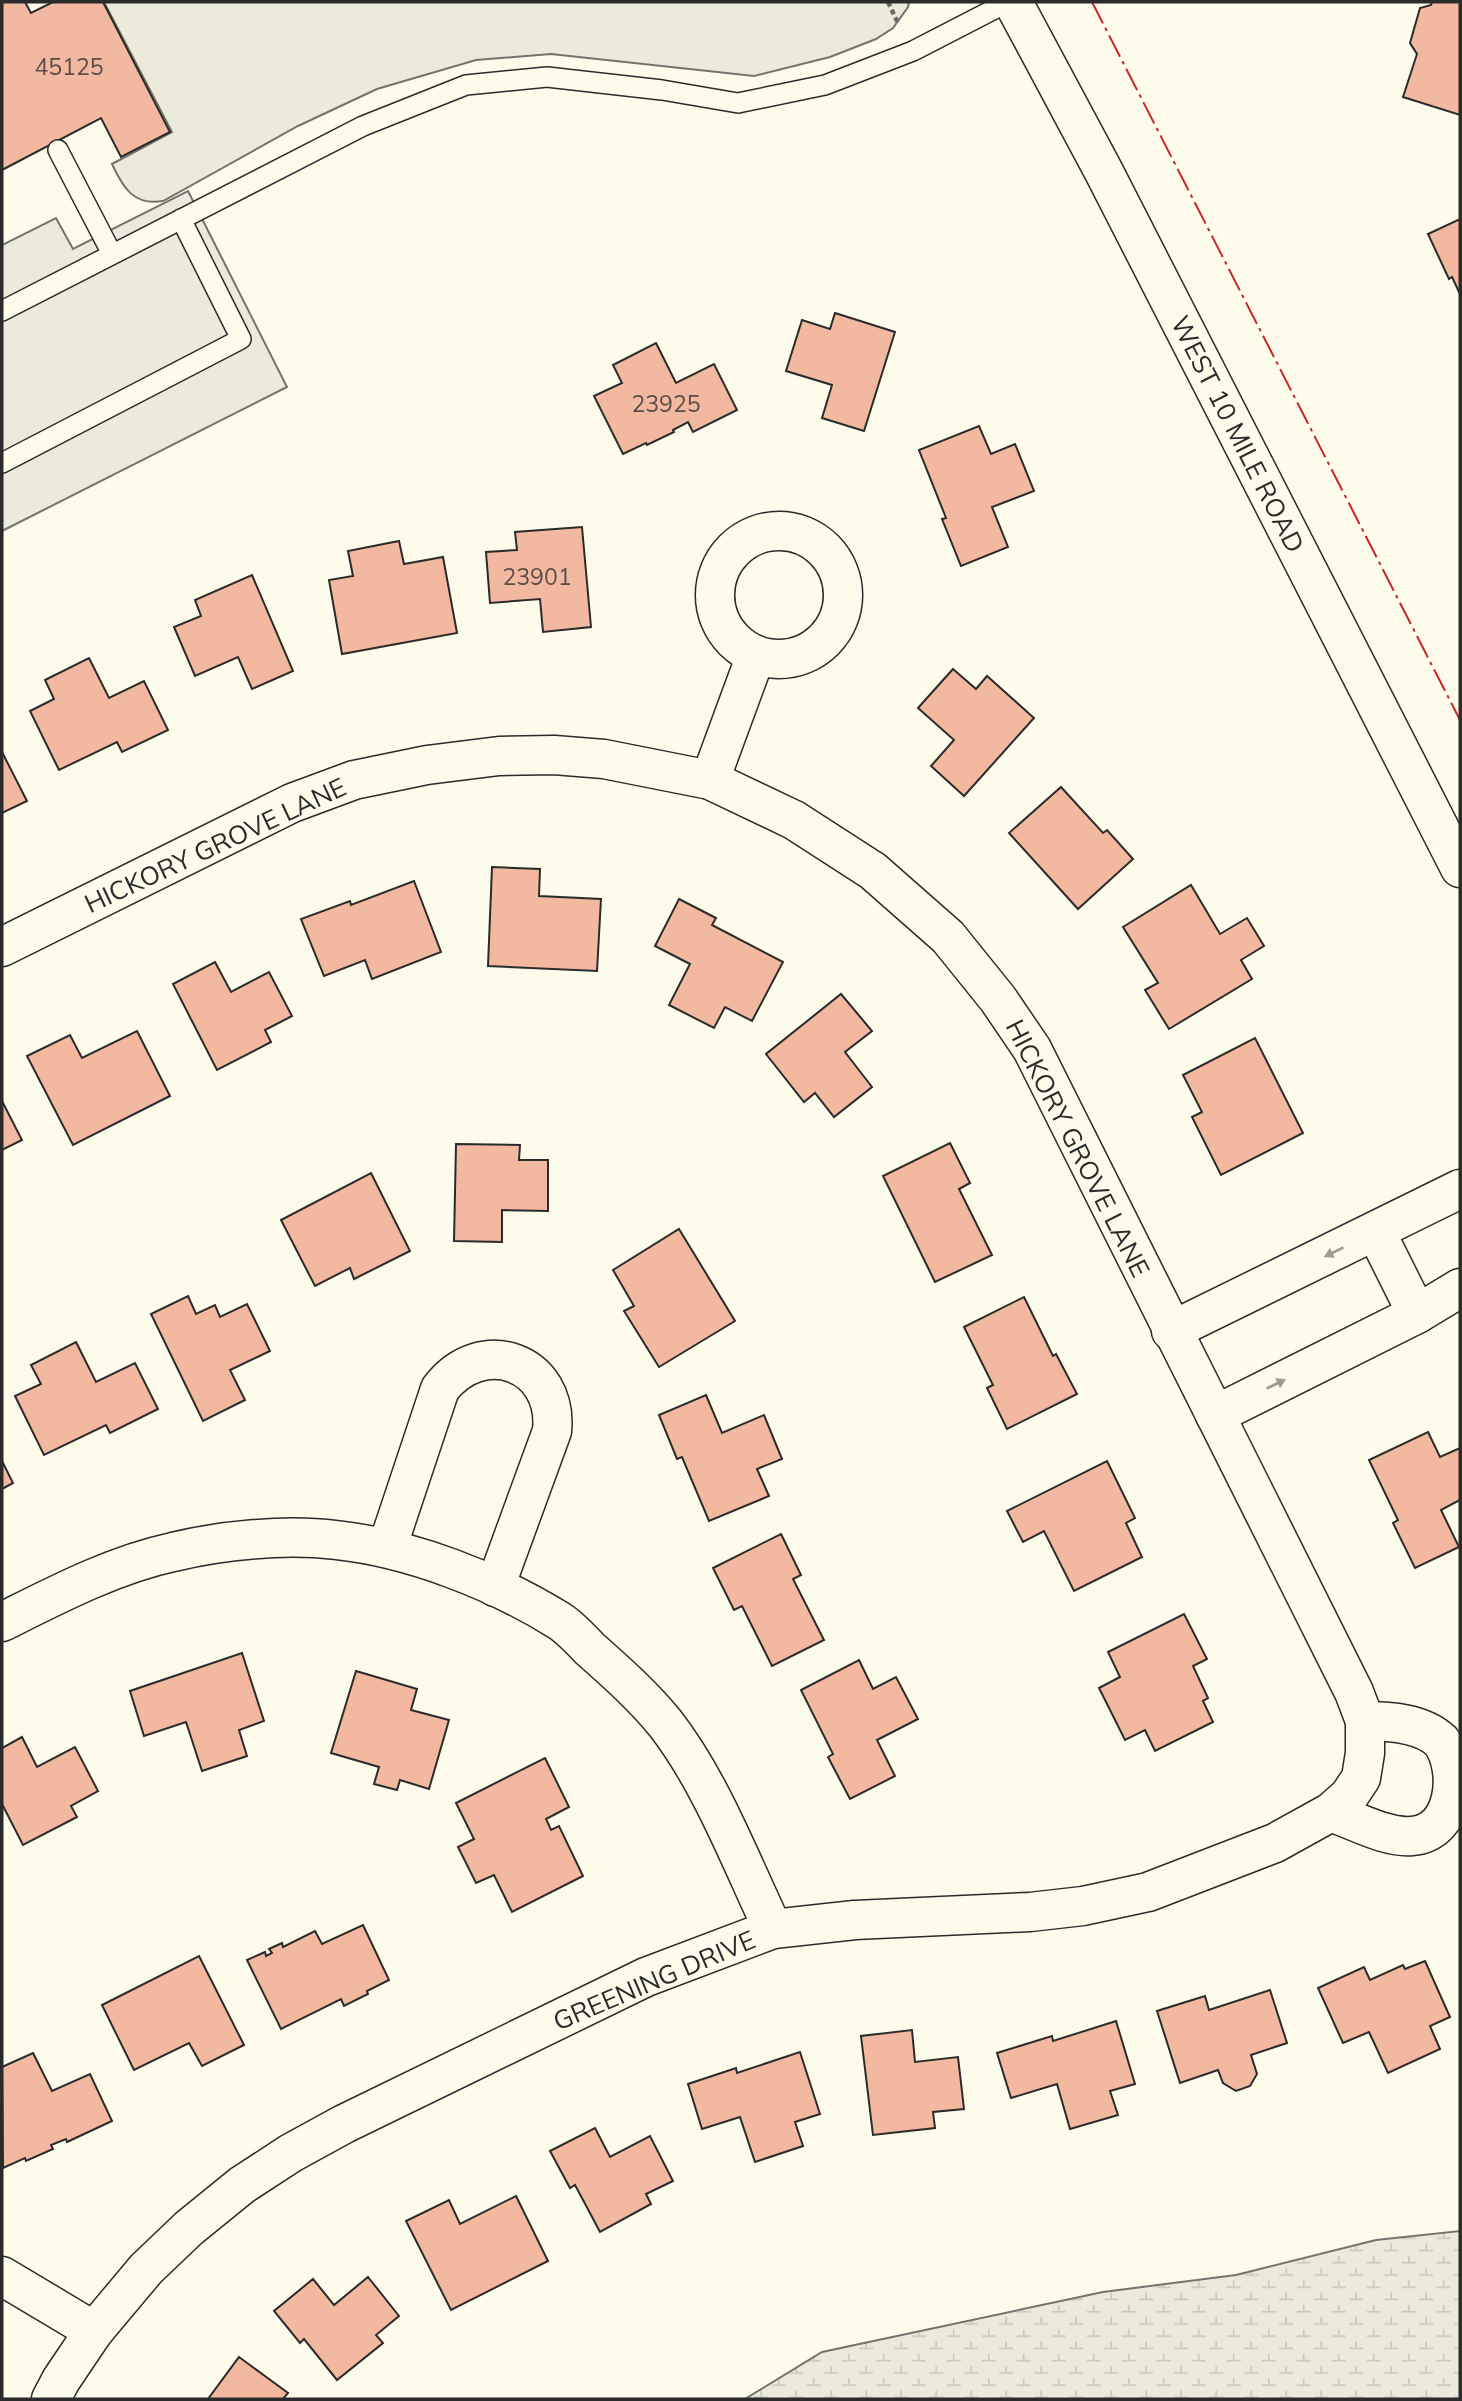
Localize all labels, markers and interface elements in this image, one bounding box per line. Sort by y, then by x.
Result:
house number: 45125 [34,52,104,81]
street label: WEST 10 MILE ROAD [1164,310,1312,558]
house number: 23925 [631,389,701,418]
house number: 23901 [502,562,572,591]
street label: HICKORY GROVE LANE [79,770,351,920]
street label: HICKORY GROVE LANE [999,1014,1157,1282]
one-way arrow [1324,1247,1344,1258]
one-way arrow [1266,1379,1286,1390]
street label: GREENING DRIVE [548,1923,760,2037]

